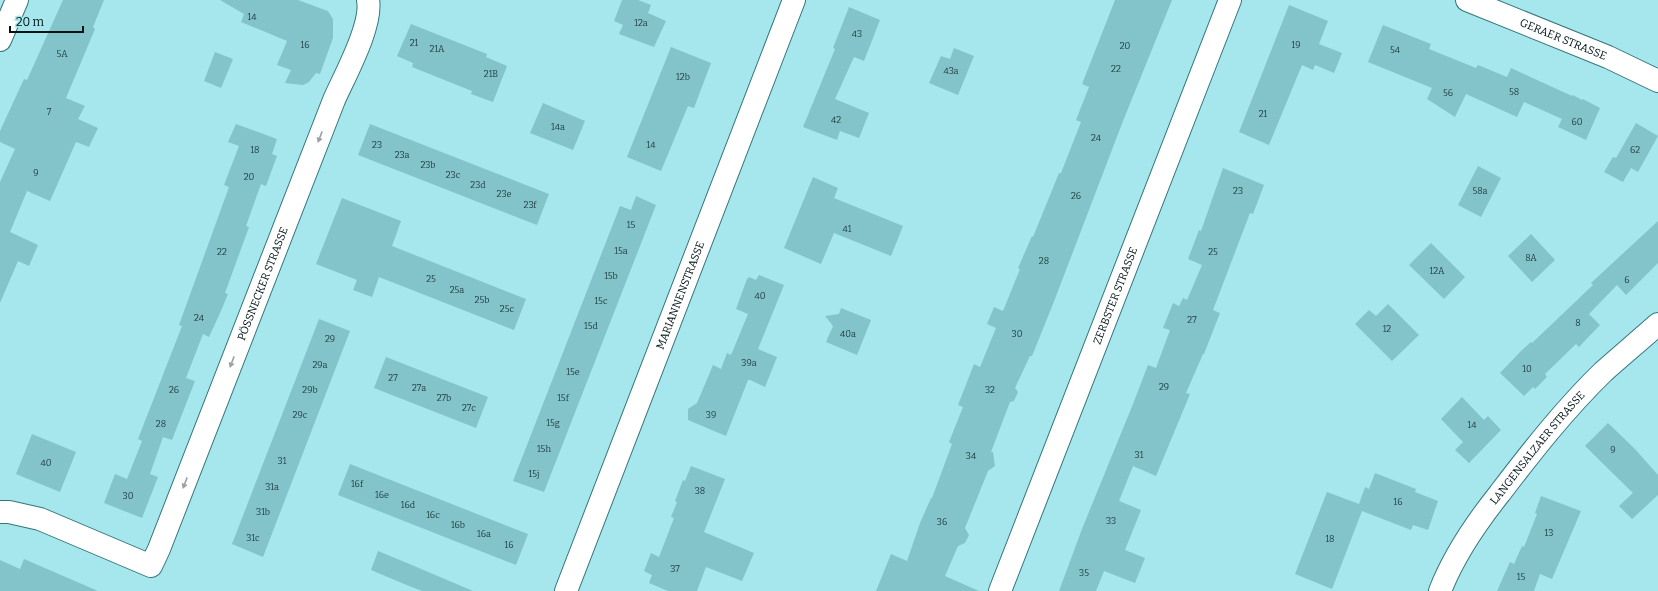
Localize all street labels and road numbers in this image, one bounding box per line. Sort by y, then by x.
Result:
street label: GERAER STRASSE [1518,16,1609,62]
street label: PÖSSNECKER STRASSE [234,225,290,342]
street label: MARIANNENSTRASSE [653,239,707,351]
street label: ZERBSTER STRASSE [1090,245,1140,346]
street label: LANGENSALZAER STRASSE [1487,388,1587,507]

